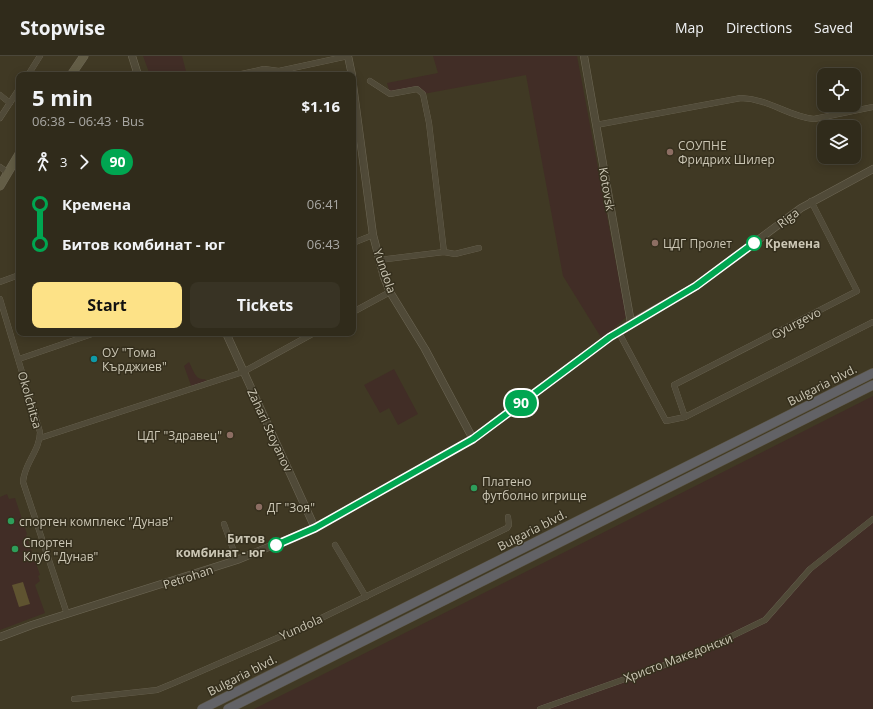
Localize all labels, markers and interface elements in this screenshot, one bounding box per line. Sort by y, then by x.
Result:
text: Stopwise [20,15,105,41]
text: Map [675,18,704,37]
text: Directions [726,18,792,37]
text: Saved [814,18,853,37]
map controls [817,68,861,164]
button: locate [817,68,861,112]
text: 5 min [32,82,93,112]
text: $1.16 [301,96,340,116]
text: 06:38 – 06:43 · Bus [32,112,144,130]
button: layers [817,120,861,164]
place label: СОУПНЕ Фридрих Шилер [678,137,775,168]
marker: СОУПНЕ Фридрих Шилер [665,147,675,157]
icon: walk [32,151,54,173]
icon: forward [73,151,95,173]
text: 90 [109,152,125,171]
text: 3 [60,153,67,171]
street label: Kotovsk [595,166,619,213]
text: Кремена [62,194,131,214]
text: 06:41 [307,195,340,213]
street label: Riga [773,204,803,232]
text: Битов комбинат - юг [62,234,225,254]
text: 06:43 [307,235,340,253]
place label: ЦДГ Пролет [663,235,732,252]
marker: Кремена [746,235,762,251]
place label: Кремена [765,235,820,252]
marker: ЦДГ Пролет [650,238,660,248]
street label: Yundola [370,247,400,295]
button: Start [32,282,182,328]
button: Tickets [190,282,340,328]
street label: Gyurgevo [768,303,824,343]
place label: ОУ "Тома Кърджиев" [102,344,167,375]
marker: ОУ "Тома Кърджиев" [89,354,99,364]
street label: Bulgaria blvd. [784,360,860,410]
street label: Okolchitsa [14,369,46,431]
street label: Zahari Stoyanov [243,386,297,474]
line badge: 90 [503,390,539,416]
text: 90 [513,393,529,412]
place label: ЦДГ "Здравец" [137,427,222,444]
marker: ЦДГ "Здравец" [225,430,235,440]
place label: Платено футболно игрище [482,473,587,504]
marker: Платено футболно игрище [469,483,479,493]
place label: ДГ "Зоя" [267,499,315,516]
marker: ДГ "Зоя" [254,502,264,512]
street label: Bulgaria blvd. [494,505,570,555]
place label: спортен комплекс "Дунав" [19,513,173,530]
marker: спортен комплекс "Дунав" [6,516,16,526]
place label: Битов комбинат - юг [176,530,265,561]
place label: Спортен Клуб "Дунав" [23,534,98,565]
marker: Битов комбинат - юг [268,537,284,553]
marker: Спортен Клуб "Дунав" [10,544,20,554]
street label: Petrohan [161,561,215,593]
street label: Yundola [277,610,325,644]
street label: Христо Македонски [621,629,735,687]
street label: Bulgaria blvd. [204,650,280,700]

